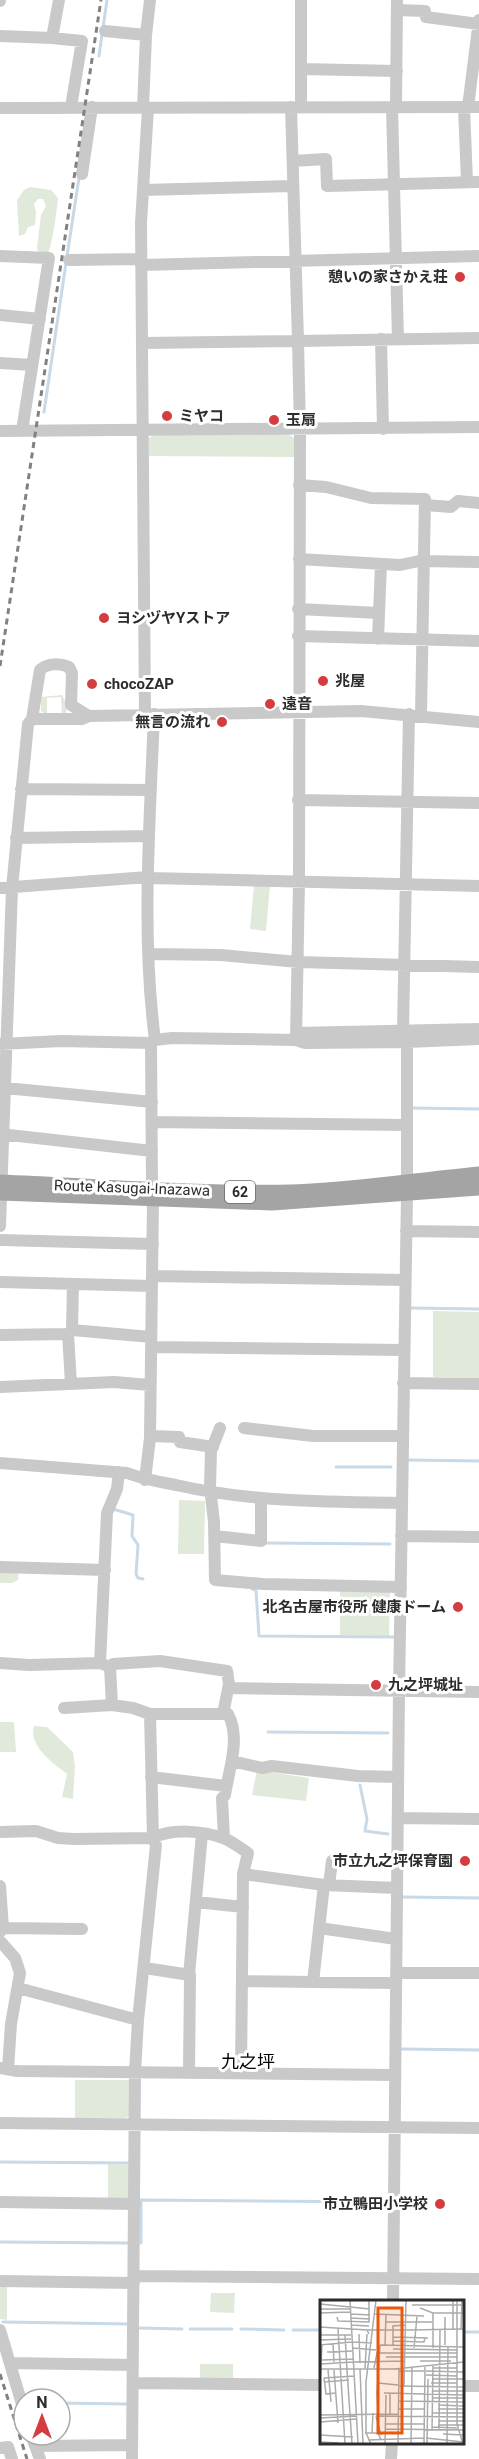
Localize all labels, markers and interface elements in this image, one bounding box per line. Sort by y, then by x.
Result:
place label: 憩いの家さかえ荘 [328,268,448,286]
marker: 憩いの家さかえ荘 [453,270,467,284]
place label: ミヤコ [179,407,224,425]
marker: ミヤコ [160,409,174,423]
place label: 玉扇 [286,411,316,429]
marker: 玉扇 [267,413,281,427]
place label: ヨシヅヤYストア [116,609,230,627]
marker: ヨシヅヤYストア [97,611,111,625]
place label: 兆屋 [335,672,365,690]
marker: 兆屋 [316,674,330,688]
place label: chocoZAP [104,675,174,693]
marker: chocoZAP [85,677,99,691]
place label: 遠音 [282,695,312,713]
marker: 遠音 [263,697,277,711]
place label: 無言の流れ [135,713,210,731]
marker: 無言の流れ [215,715,229,729]
street label: Route Kasugai-Inazawa [54,1176,210,1200]
road number: 62 [225,1181,255,1203]
place label: 北名古屋市役所 健康ドーム [263,1598,446,1616]
marker: 北名古屋市役所 健康ドーム [451,1600,465,1614]
place label: 九之坪城址 [388,1676,463,1694]
marker: 九之坪城址 [369,1678,383,1692]
place label: 市立九之坪保育園 [333,1852,453,1870]
marker: 市立九之坪保育園 [458,1854,472,1868]
district label: 九之坪 [221,2051,275,2072]
place label: 市立鴨田小学校 [323,2195,428,2213]
marker: 市立鴨田小学校 [433,2197,447,2211]
inset map [320,2300,464,2444]
north arrow [12,2387,72,2447]
text: N [36,2393,48,2412]

